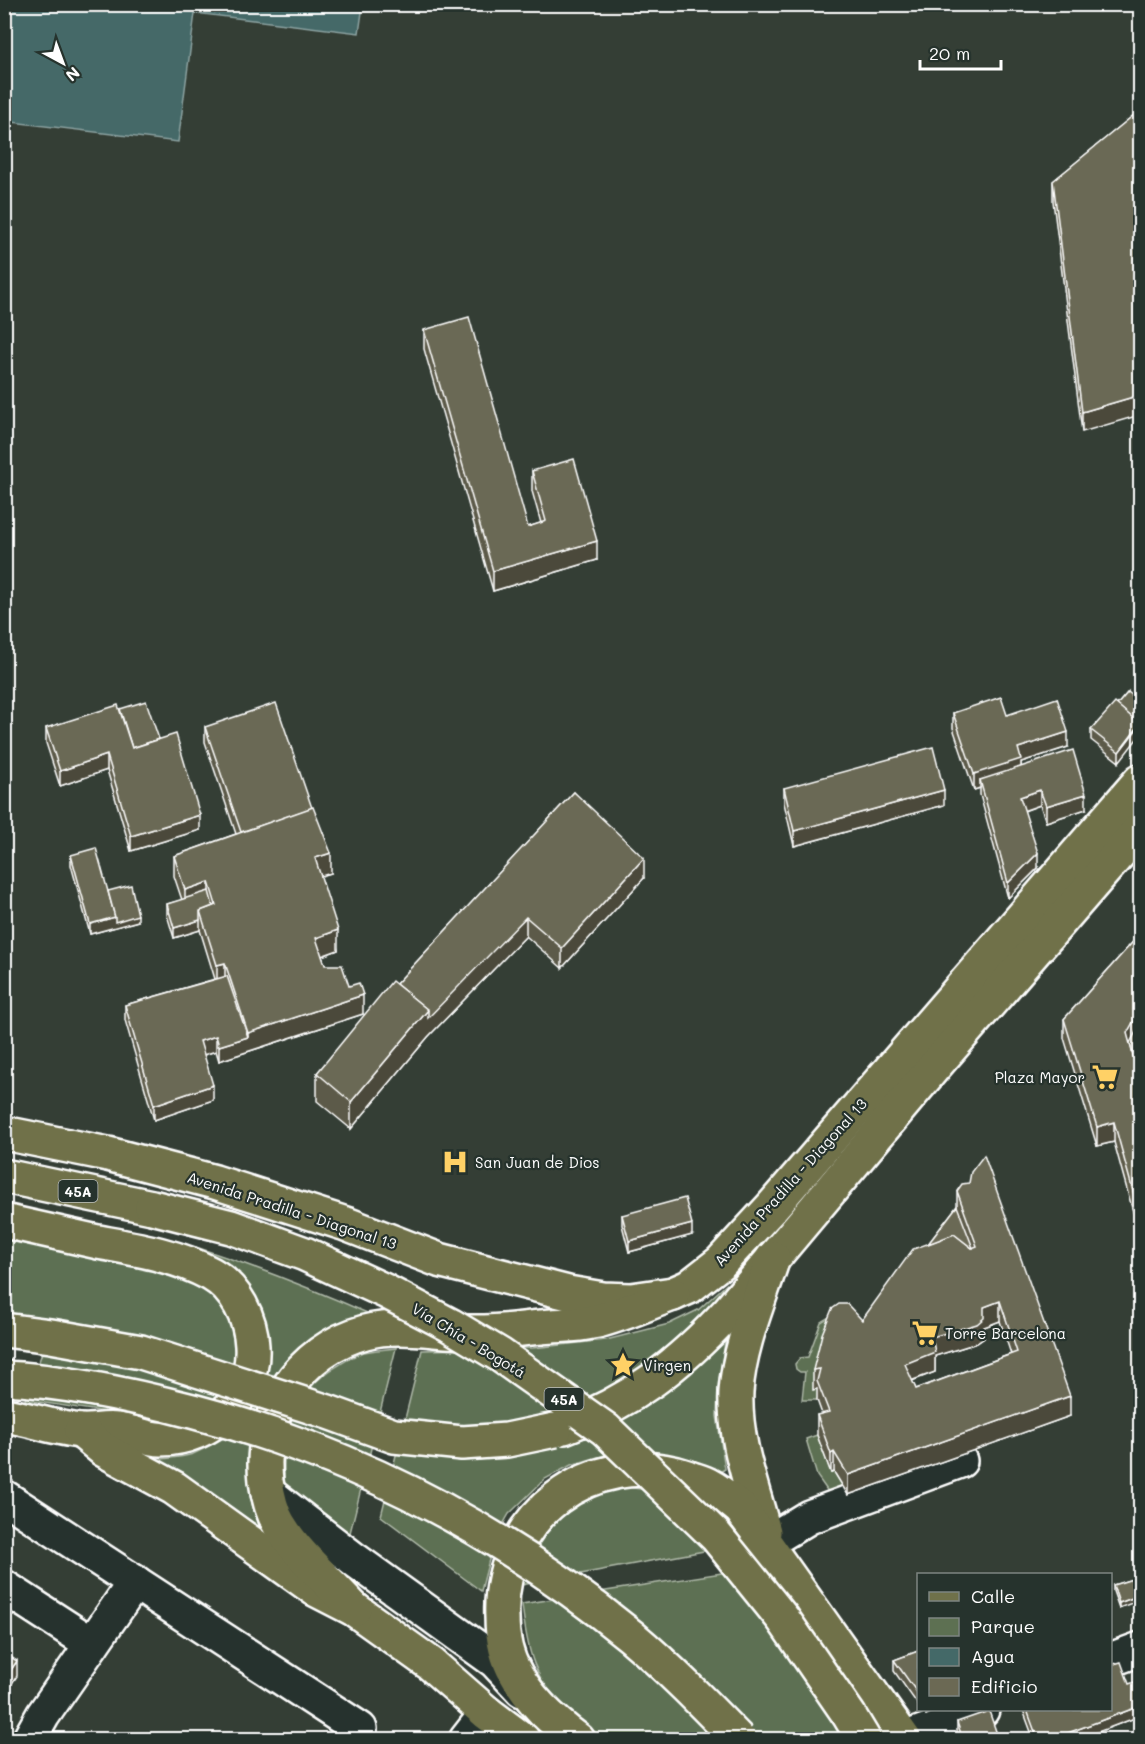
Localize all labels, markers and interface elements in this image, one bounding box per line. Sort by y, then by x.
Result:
north arrow [33,33,93,93]
scale bar [920,33,1001,71]
text: 20 m [929,41,970,65]
text: N [62,63,85,87]
supermarket icon: Plaza Mayor [1090,1062,1120,1092]
place label: Plaza Mayor [995,1067,1085,1087]
street label: Avenida Pradilla - Diagonal 13 [709,1094,871,1270]
hospital icon: San Juan de Dios [440,1147,470,1177]
place label: San Juan de Dios [475,1152,599,1172]
street label: Avenida Pradilla - Diagonal 13 [185,1167,400,1253]
road number: 45A [58,1180,98,1202]
street label: Vía Chía - Bogotá [408,1298,530,1382]
supermarket icon: Torre Barcelona [910,1318,940,1348]
place label: Torre Barcelona [945,1323,1066,1343]
place icon: Virgen [608,1350,638,1380]
place label: Virgen [643,1355,691,1375]
road number: 45A [544,1388,584,1410]
legend [917,1573,1112,1711]
text: Calle [971,1584,1015,1608]
text: Parque [971,1614,1035,1638]
text: Agua [971,1644,1015,1668]
text: Edificio [971,1674,1038,1698]

